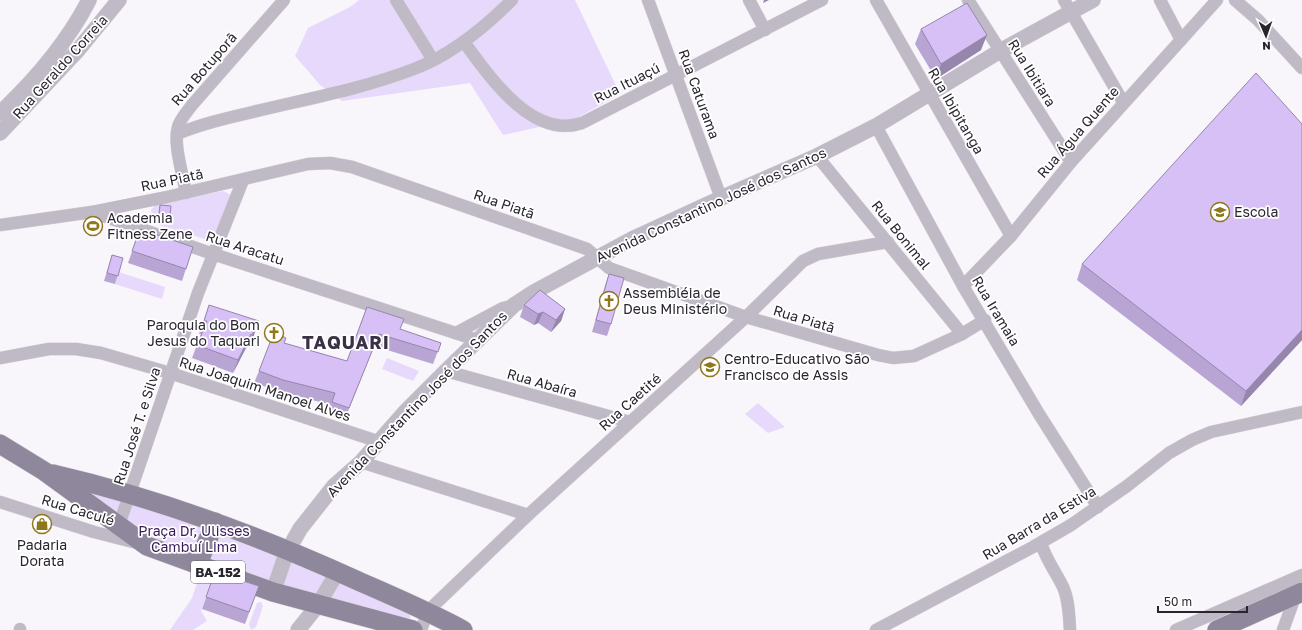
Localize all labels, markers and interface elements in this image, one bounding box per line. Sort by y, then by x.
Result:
street label: Rua Geraldo Correia [9,11,111,122]
north arrow [1246,16,1286,56]
street label: Rua Botuporã [167,29,240,109]
street label: Rua Ibitiara [1005,36,1060,110]
text: N [1262,40,1271,53]
street label: Rua Caturama [675,47,724,141]
street label: Rua Ituaçú [591,59,663,106]
street label: Rua Ibipitanga [925,65,988,157]
street label: Rua Água Quente [1033,82,1122,181]
street label: Avenida Constantino José dos Santos [593,144,829,266]
street label: Rua Piatã [139,165,205,194]
street label: Rua Piatã [471,185,537,222]
street label: Rua Bonimal [868,197,934,273]
school or university icon: Escola [1209,201,1231,223]
place label: Escola [1234,203,1278,220]
place label: Academia Fitness Zene [107,209,193,242]
sports icon: Academia Fitness Zene [82,215,104,237]
street label: Rua Aracatu [204,227,286,268]
street label: Rua Iramaia [969,273,1024,349]
place label: Assembléia de Deus Ministério [623,284,727,317]
church icon: Assembléia de Deus Ministério [598,290,620,312]
street label: Rua Piatã [771,301,837,336]
street label: Avenida Constantino José dos Santos [323,307,510,500]
place label: Paroquia do Bom Jesus do Taquari [146,316,260,349]
church icon: Paroquia do Bom Jesus do Taquari [263,322,285,344]
district label: TAQUARI [302,331,390,353]
place label: Centro-Educativo São Francisco de Assis [724,350,870,383]
street label: Rua Joaquim Manoel Alves [177,353,353,424]
school or university icon: Centro-Educativo São Francisco de Assis [699,356,721,378]
street label: Rua Abaíra [505,364,579,401]
street label: Rua José T. e Silva [109,365,164,487]
street label: Rua Caetité [595,369,664,434]
street label: Rua Barra da Estiva [979,482,1099,563]
street label: Rua Caculé [40,490,117,529]
shop icon: Padaria Dorata [31,513,53,535]
park label: Praça Dr, Ulisses Cambuí Lima [138,522,250,555]
place label: Padaria Dorata [17,536,67,569]
road number: BA-152 [191,561,245,583]
scale bar [1158,588,1247,614]
text: 50 m [1164,594,1192,609]

